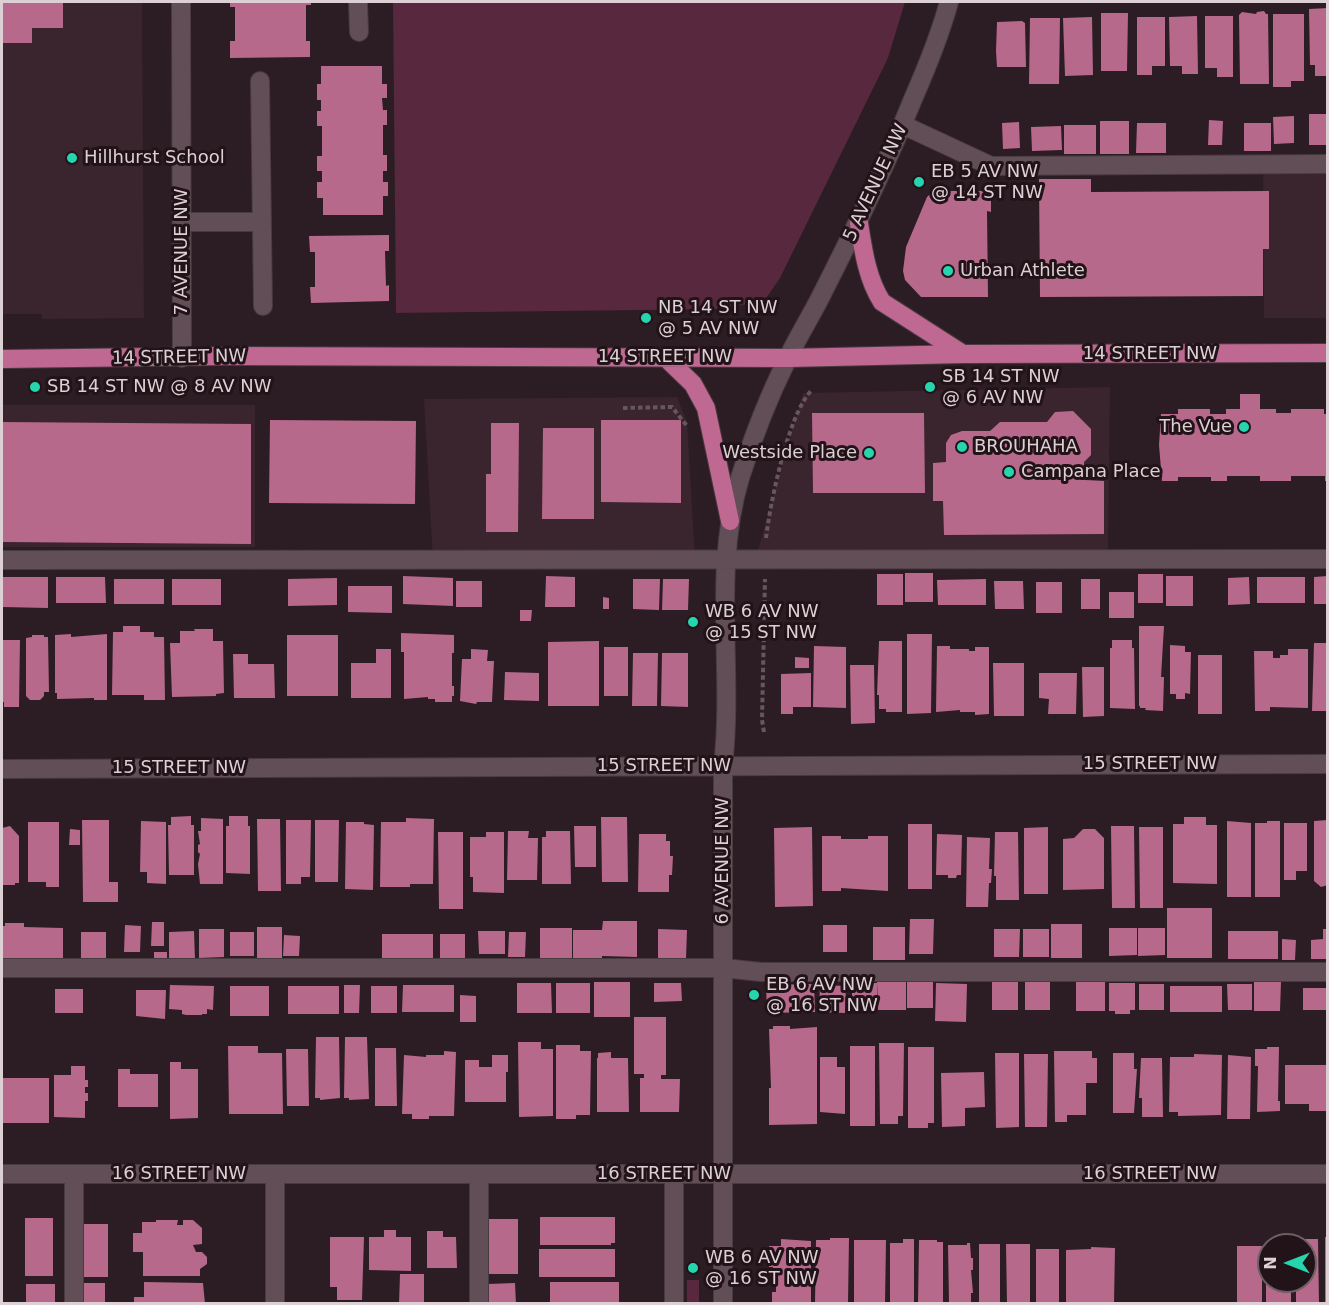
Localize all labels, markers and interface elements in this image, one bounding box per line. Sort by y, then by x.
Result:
street label: 5 AVENUE NW [839,121,913,245]
place label: Hillhurst School [84,147,225,169]
marker: Hillhurst School [65,151,79,165]
place label: EB 5 AV NW @ 14 ST NW [931,161,1043,204]
marker: EB 5 AV NW @ 14 ST NW [912,175,926,189]
street label: 7 AVENUE NW [171,188,193,316]
place label: Urban Athlete [960,260,1085,282]
marker: Urban Athlete [941,264,955,278]
place label: NB 14 ST NW @ 5 AV NW [658,297,778,340]
marker: NB 14 ST NW @ 5 AV NW [639,311,653,325]
street label: 14 STREET NW [1083,343,1217,365]
street label: 14 STREET NW [112,346,246,370]
street label: 14 STREET NW [598,346,732,368]
place label: SB 14 ST NW @ 6 AV NW [942,366,1060,409]
place label: SB 14 ST NW @ 8 AV NW [47,376,272,398]
marker: SB 14 ST NW @ 8 AV NW [28,380,42,394]
marker: SB 14 ST NW @ 6 AV NW [923,380,937,394]
place label: The Vue [1159,416,1232,438]
marker: The Vue [1237,420,1251,434]
place label: BROUHAHA [974,436,1078,458]
marker: BROUHAHA [955,440,969,454]
place label: Westside Place [722,442,857,464]
marker: Westside Place [862,446,876,460]
place label: Campana Place [1021,461,1161,483]
marker: Campana Place [1002,465,1016,479]
place label: WB 6 AV NW @ 15 ST NW [705,601,819,644]
marker: WB 6 AV NW @ 15 ST NW [686,615,700,629]
street label: 15 STREET NW [1083,753,1217,775]
street label: 15 STREET NW [597,755,731,777]
street label: 15 STREET NW [112,757,246,779]
street label: 6 AVENUE NW [712,797,734,925]
place label: EB 6 AV NW @ 16 ST NW [766,974,878,1016]
marker: EB 6 AV NW @ 16 ST NW [747,988,761,1002]
street label: 16 STREET NW [112,1163,246,1185]
street label: 16 STREET NW [597,1163,731,1185]
street label: 16 STREET NW [1083,1163,1217,1185]
north arrow [1257,1233,1317,1293]
place label: WB 6 AV NW @ 16 ST NW [705,1247,819,1290]
text: N [1261,1256,1280,1270]
marker: WB 6 AV NW @ 16 ST NW [686,1261,700,1275]

